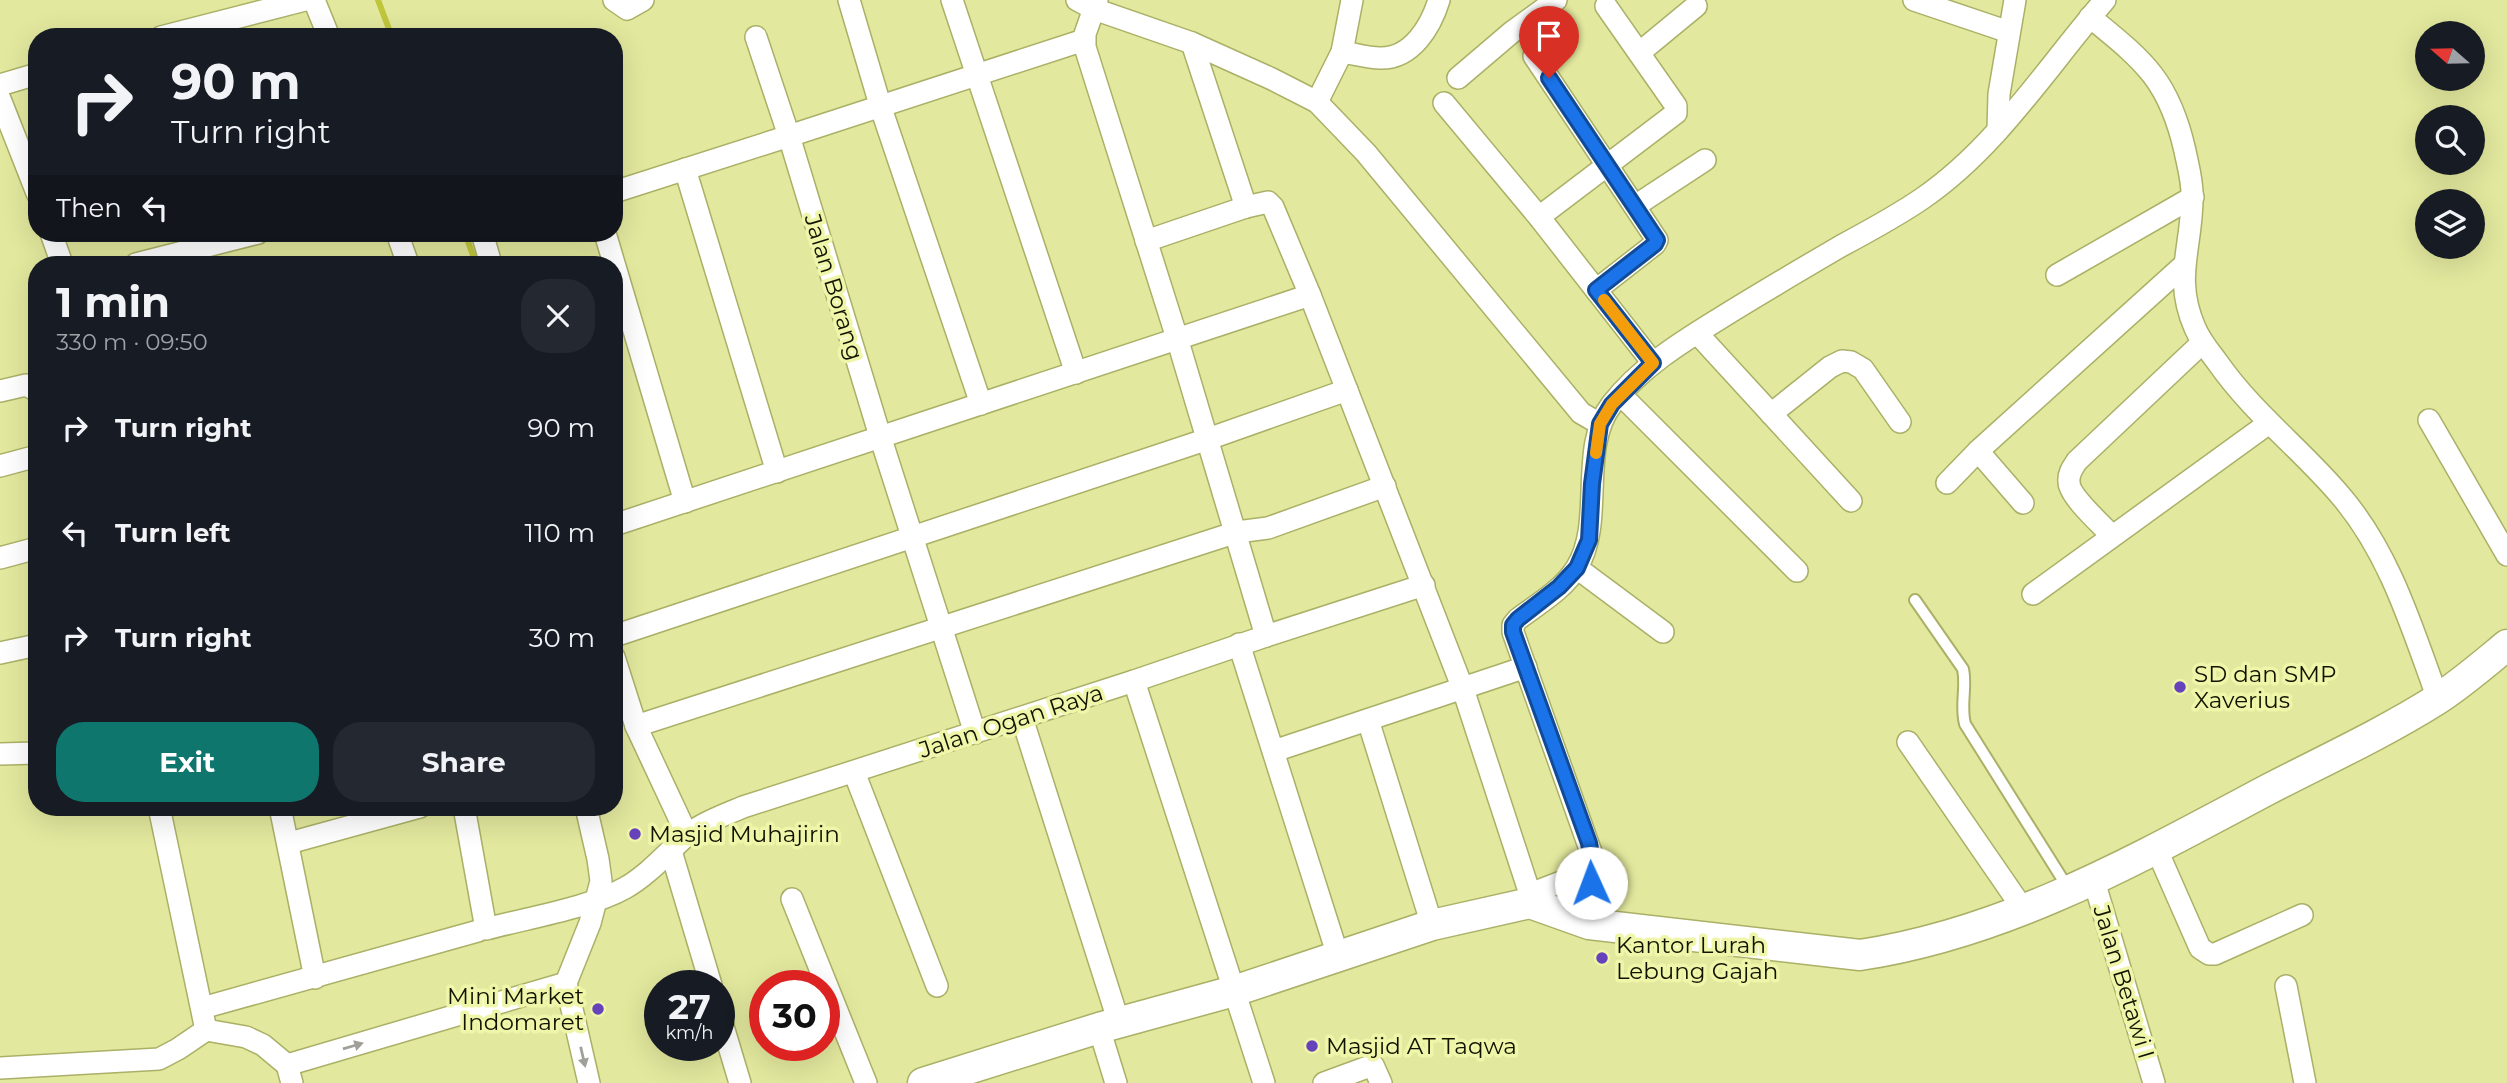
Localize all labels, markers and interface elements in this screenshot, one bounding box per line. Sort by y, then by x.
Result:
pin [1519,6,1579,78]
icon: arrive [1530,17,1568,55]
north arrow [2415,21,2485,91]
map controls [2415,21,2485,259]
text: 90 m [171,52,301,111]
icon: right [56,56,147,147]
button: search [2415,105,2485,175]
text: Turn right [171,112,331,151]
icon: left [136,189,174,227]
button: layers [2415,189,2485,259]
text: Then [56,192,122,224]
street label: Jalan Borang [798,210,870,363]
text: 1 min [56,276,170,328]
button: close [521,279,595,353]
text: 330 m · 09:50 [56,328,208,356]
icon: right [56,409,94,447]
text: Turn right [115,412,251,444]
text: 90 m [528,412,595,444]
icon: left [56,514,94,552]
text: Turn left [115,517,231,549]
text: 110 m [525,517,595,549]
icon: right [56,619,94,657]
text: Turn right [115,622,251,654]
text: 30 m [529,622,595,654]
place label: SD dan SMP Xaverius [2194,660,2337,714]
street label: Jalan Ogan Raya [914,678,1107,764]
marker: SD dan SMP Xaverius [2172,679,2188,695]
button: Exit [56,722,319,802]
button: Share [333,722,595,802]
place label: Masjid Muhajirin [649,820,840,848]
marker: Masjid Muhajirin [627,826,643,842]
position arrow [1554,846,1628,920]
street label: Jalan Betawi I [2087,901,2161,1062]
place label: Kantor Lurah Lebung Gajah [1616,931,1778,985]
marker: Kantor Lurah Lebung Gajah [1594,950,1610,966]
speed limit sign: 30 [749,970,840,1061]
place label: Mini Market Indomaret [447,982,584,1036]
text: 27 [668,985,711,1028]
marker: Mini Market Indomaret [590,1001,606,1017]
text: km/h [665,1022,714,1044]
place label: Masjid AT Taqwa [1326,1032,1517,1060]
marker: Masjid AT Taqwa [1304,1038,1320,1054]
one-way arrow [343,1040,364,1050]
one-way arrow [578,1046,589,1068]

